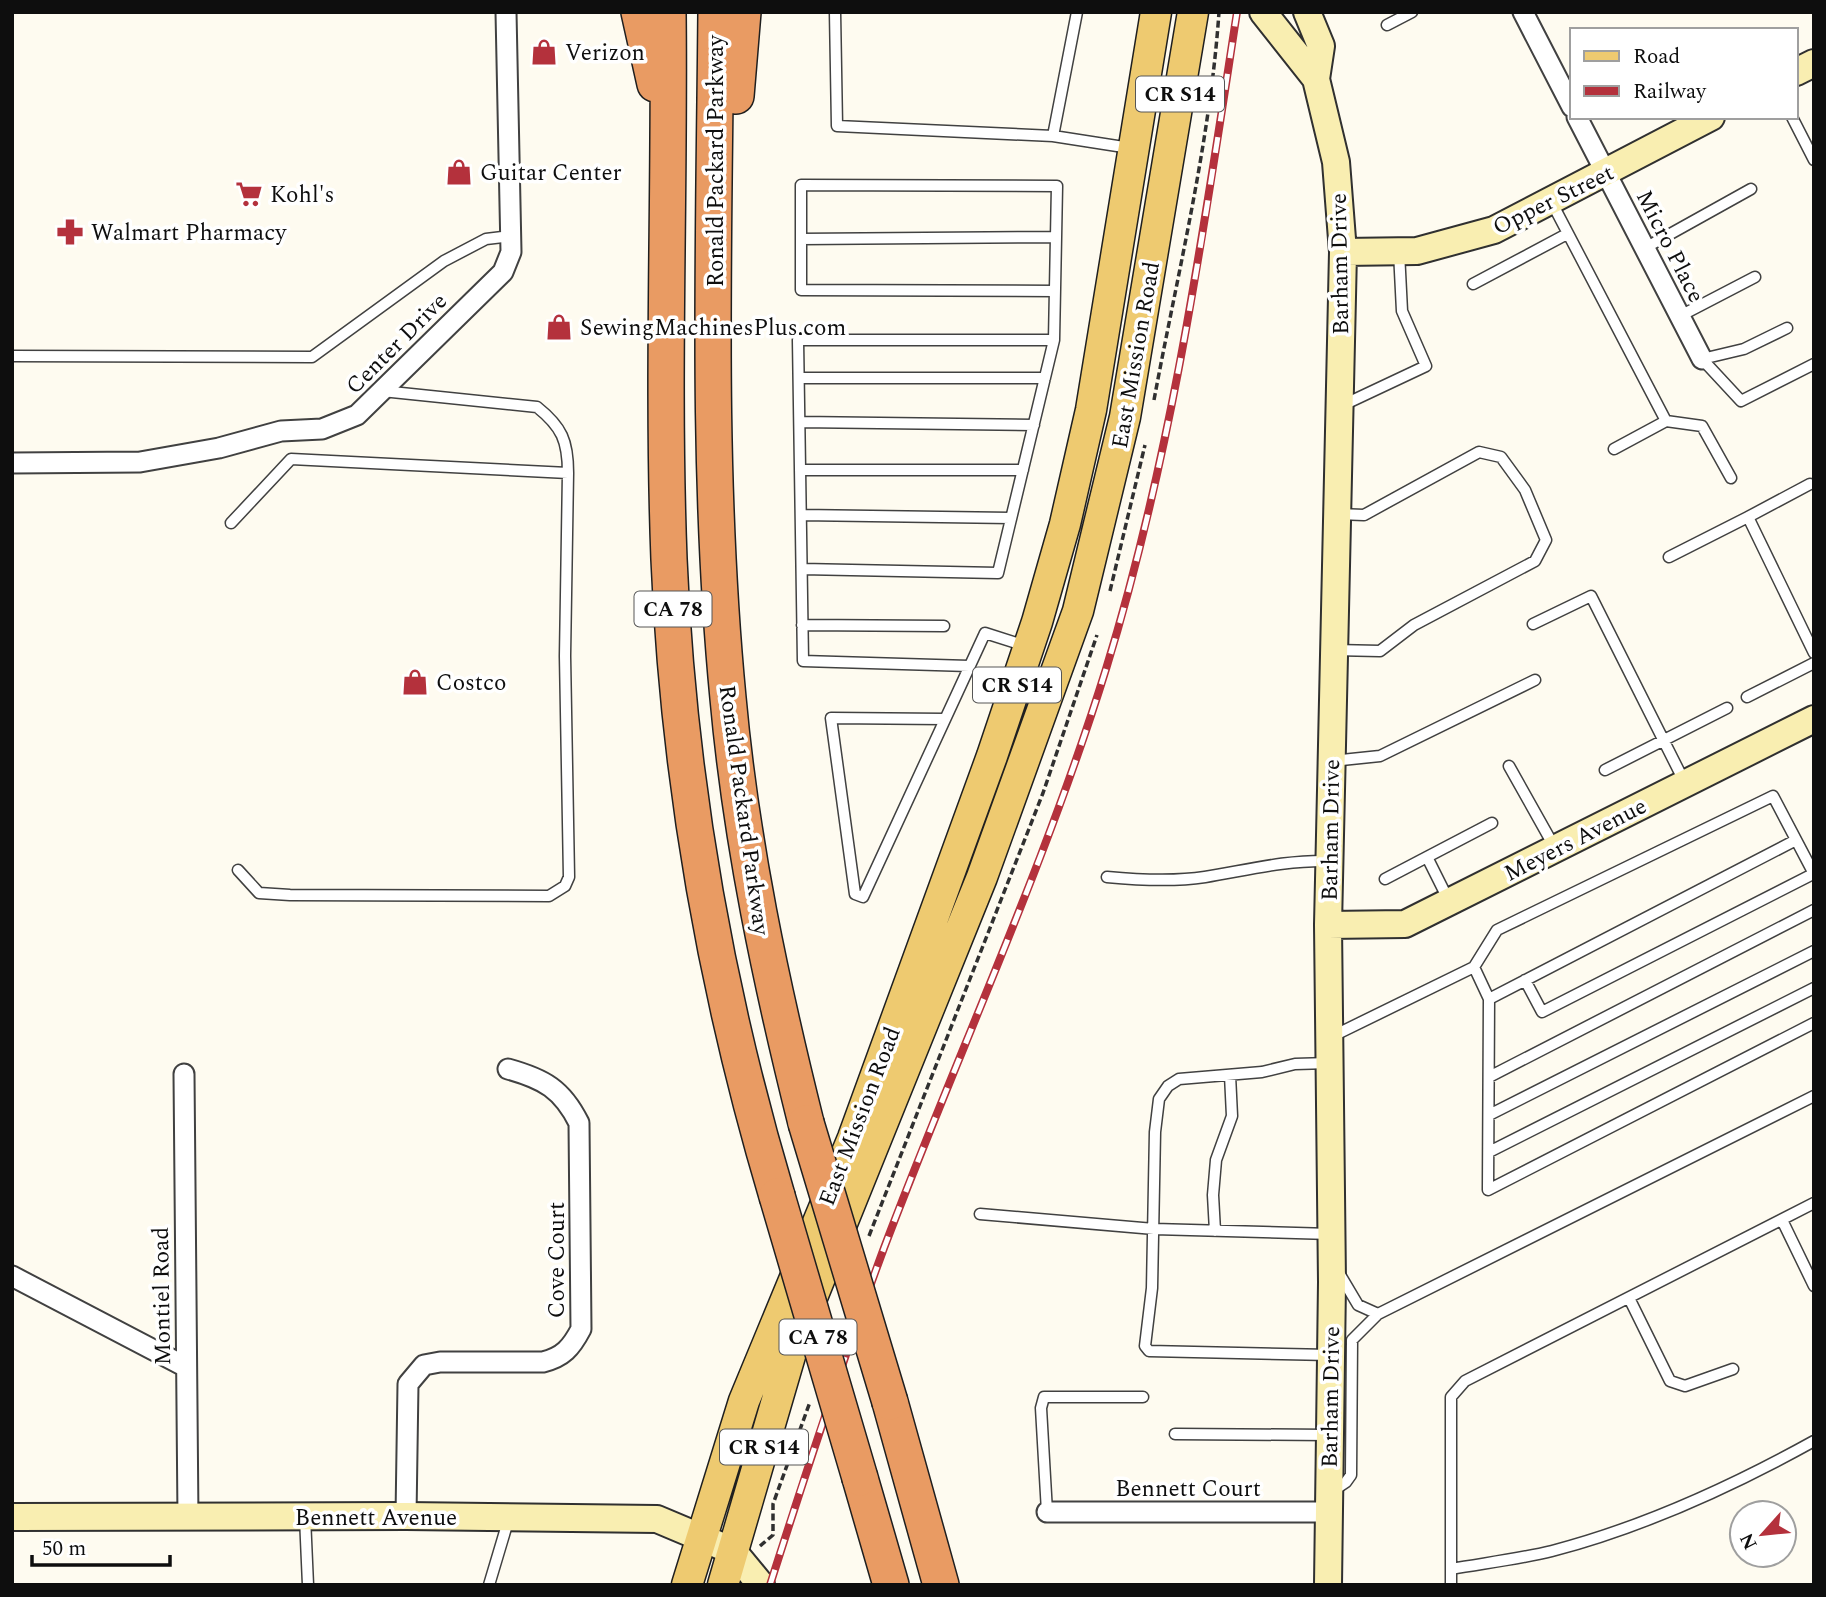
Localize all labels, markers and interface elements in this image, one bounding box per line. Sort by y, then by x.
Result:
legend [1570,28,1798,119]
street label: Ronald Packard Parkway [699,34,734,287]
place label: Verizon [565,36,645,71]
shop icon: Verizon [529,37,559,67]
text: Road [1633,41,1680,73]
road number: CR S14 [1136,76,1224,112]
text: Railway [1633,76,1707,108]
place label: Guitar Center [480,156,622,191]
street label: Opper Street [1487,156,1620,245]
shop icon: Guitar Center [444,157,474,187]
place label: Kohl's [270,178,334,213]
supermarket icon: Kohl's [234,179,264,209]
street label: Micro Place [1626,184,1713,309]
street label: Barham Drive [1322,193,1359,335]
place label: Walmart Pharmacy [91,216,287,251]
pharmacy icon: Walmart Pharmacy [55,217,85,247]
street label: East Mission Road [1103,259,1170,452]
street label: Center Drive [338,285,456,403]
place label: SewingMachinesPlus.com [580,311,846,346]
shop icon: SewingMachinesPlus.com [544,312,574,342]
road number: CA 78 [634,592,712,626]
place label: Costco [436,666,506,701]
shop icon: Costco [400,667,430,697]
road number: CR S14 [973,668,1061,702]
street label: Ronald Packard Parkway [709,683,779,938]
street label: Barham Drive [1313,759,1350,901]
street label: Meyers Avenue [1498,789,1653,891]
street label: East Mission Road [810,1022,911,1211]
street label: Cove Court [540,1202,575,1318]
street label: Montiel Road [144,1226,181,1366]
road number: CA 78 [780,1320,856,1354]
street label: Barham Drive [1313,1326,1350,1468]
road number: CR S14 [720,1430,808,1464]
street label: Bennett Court [1115,1472,1261,1507]
north arrow [1728,1499,1798,1569]
street label: Bennett Avenue [295,1501,457,1536]
scale bar [32,1524,170,1568]
text: N [1733,1528,1766,1555]
text: 50 m [42,1533,86,1565]

